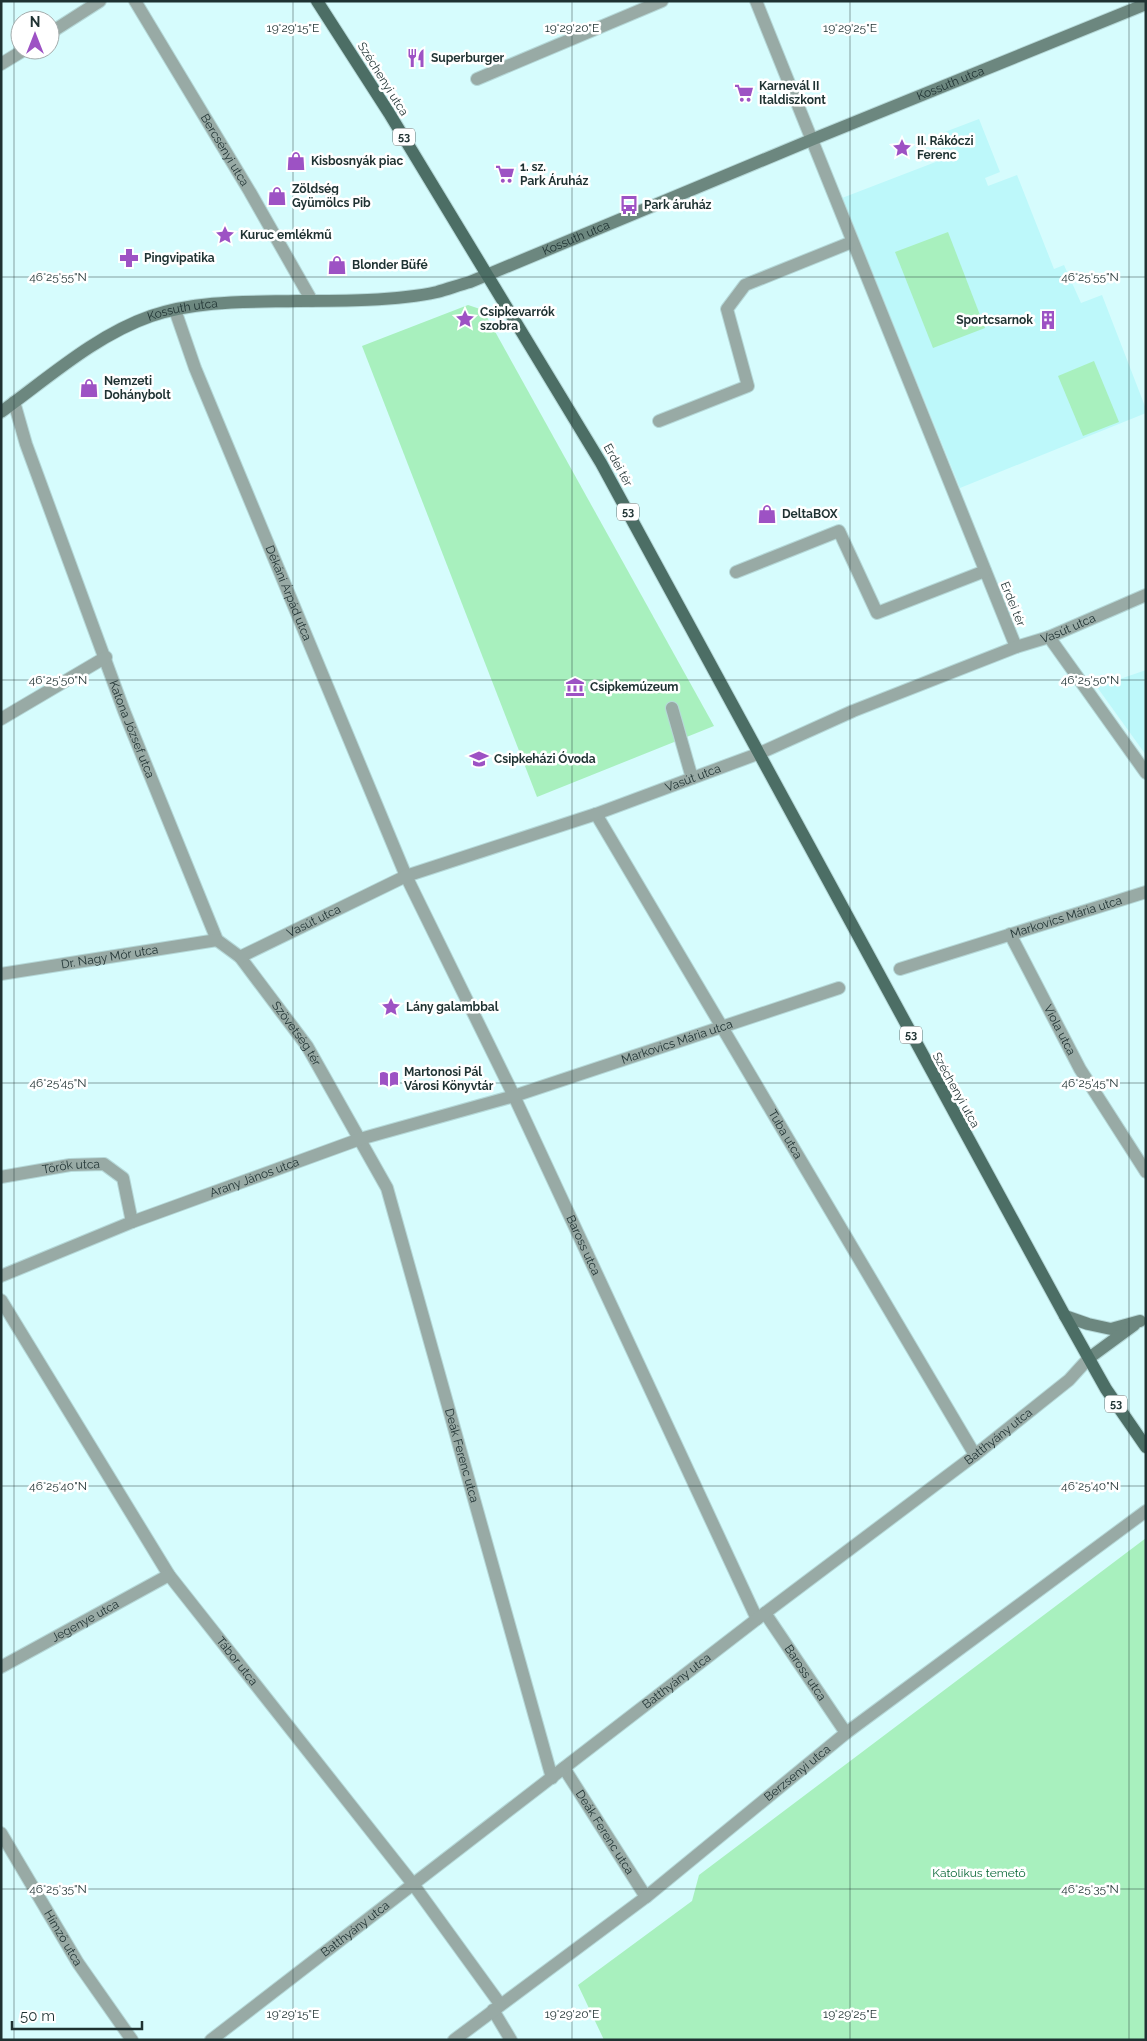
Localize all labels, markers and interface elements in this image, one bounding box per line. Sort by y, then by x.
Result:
north arrow [10,10,60,60]
text: N [30,14,40,30]
text: 19°29'15"E [267,21,319,35]
text: 19°29'20"E [545,21,599,35]
text: 19°29'25"E [823,21,877,35]
street label: Széchenyi utca [355,40,411,118]
restaurant icon: Superburger [405,47,427,69]
place label: Superburger [431,51,505,65]
street label: Kossuth utca [915,63,986,103]
place label: Karnevál II Italdiszkont [759,79,826,107]
supermarket icon: Karnevál II Italdiszkont [733,82,755,104]
street label: Bercsényi utca [198,111,252,189]
road number: 53 [393,128,415,146]
place label: II. Rákóczi Ferenc [917,134,974,162]
place icon: II. Rákóczi Ferenc [891,137,913,159]
shop icon: Kisbosnyák piac [285,150,307,172]
place label: Kisbosnyák piac [311,154,403,168]
place label: 1. sz. Park Áruház [520,160,588,188]
supermarket icon: 1. sz. Park Áruház [494,163,516,185]
place label: Zöldség Gyümölcs Pib [292,182,371,210]
shop icon: Zöldség Gyümölcs Pib [266,185,288,207]
bus stop icon: Park áruház [618,194,640,216]
place label: Park áruház [644,198,712,212]
street label: Kossuth utca [540,218,612,258]
place icon: Kuruc emlékmű [214,224,236,246]
place label: Kuruc emlékmű [240,228,332,242]
pharmacy icon: Pingvipatika [118,247,140,269]
place label: Pingvipatika [144,251,215,265]
shop icon: Blonder Büfé [326,254,348,276]
place label: Blonder Büfé [352,258,428,272]
text: 46°25'55"N [29,270,87,284]
text: 46°25'55"N [1061,270,1119,284]
street label: Kossuth utca [145,296,218,324]
place label: Csipkevarrók szobra [480,305,555,333]
place icon: Csipkevarrók szobra [454,308,476,330]
building icon: Sportcsarnok [1037,309,1059,331]
place label: Sportcsarnok [956,313,1033,327]
place label: Nemzeti Dohánybolt [104,374,171,402]
shop icon: Nemzeti Dohánybolt [78,377,100,399]
street label: Erdei tér [601,441,636,489]
shop icon: DeltaBOX [756,503,778,525]
road number: 53 [617,504,639,520]
place label: DeltaBOX [782,507,838,521]
street label: Dékáni Árpád utca [262,543,314,643]
street label: Erdei tér [998,580,1029,629]
street label: Vasút utca [1039,611,1098,646]
text: 46°25'50"N [29,673,87,687]
text: 46°25'50"N [1061,673,1119,687]
museum icon: Csipkemúzeum [564,676,586,698]
street label: Katona József utca [106,678,158,780]
place label: Csipkemúzeum [590,680,679,694]
school or university icon: Csipkeházi Óvoda [468,748,490,770]
place label: Csipkeházi Óvoda [494,751,596,766]
street label: Vasút utca [663,761,723,795]
street label: Markovics Mária utca [1008,893,1124,941]
street label: Vasút utca [284,902,343,940]
street label: Dr. Nagy Mór utca [60,942,159,971]
place icon: Lány galambbal [380,996,402,1018]
street label: Szövetség tér [269,999,324,1069]
place label: Lány galambbal [406,1000,499,1014]
street label: Viola utca [1041,1002,1079,1058]
street label: Markovics Mária utca [620,1017,734,1067]
road number: 53 [900,1026,922,1044]
street label: Széchenyi utca [930,1050,982,1130]
place label: Martonosi Pál Városi Könyvtár [404,1065,494,1093]
library icon: Martonosi Pál Városi Könyvtár [378,1068,400,1090]
text: 46°25'45"N [29,1076,87,1090]
text: 46°25'45"N [1061,1076,1119,1090]
street label: Tuba utca [765,1107,805,1161]
street label: Arany János utca [208,1155,301,1200]
street label: Török utca [41,1157,100,1177]
street label: Baross utca [563,1213,603,1277]
road number: 53 [1105,1396,1127,1412]
street label: Batthyány utca [962,1405,1035,1468]
street label: Deák Ferenc utca [442,1407,482,1504]
text: 46°25'40"N [29,1479,87,1493]
text: 46°25'40"N [1061,1479,1119,1493]
street label: Jegenye utca [49,1597,121,1645]
street label: Tábor utca [213,1634,261,1688]
street label: Baross utca [781,1642,829,1703]
street label: Batthyány utca [640,1650,714,1712]
street label: Berzsenyi utca [761,1742,833,1804]
street label: Deák Ferenc utca [573,1787,637,1877]
park label: Katolikus temető [932,1866,1026,1880]
text: 46°25'35"N [29,1882,87,1896]
text: 46°25'35"N [1061,1882,1119,1896]
street label: Batthyány utca [318,1898,392,1960]
street label: Hímző utca [41,1907,85,1969]
scale bar [12,1998,142,2030]
text: 50 m [20,2007,55,2025]
text: 19°29'15"E [267,2007,319,2021]
text: 19°29'20"E [545,2007,599,2021]
text: 19°29'25"E [823,2007,877,2021]

